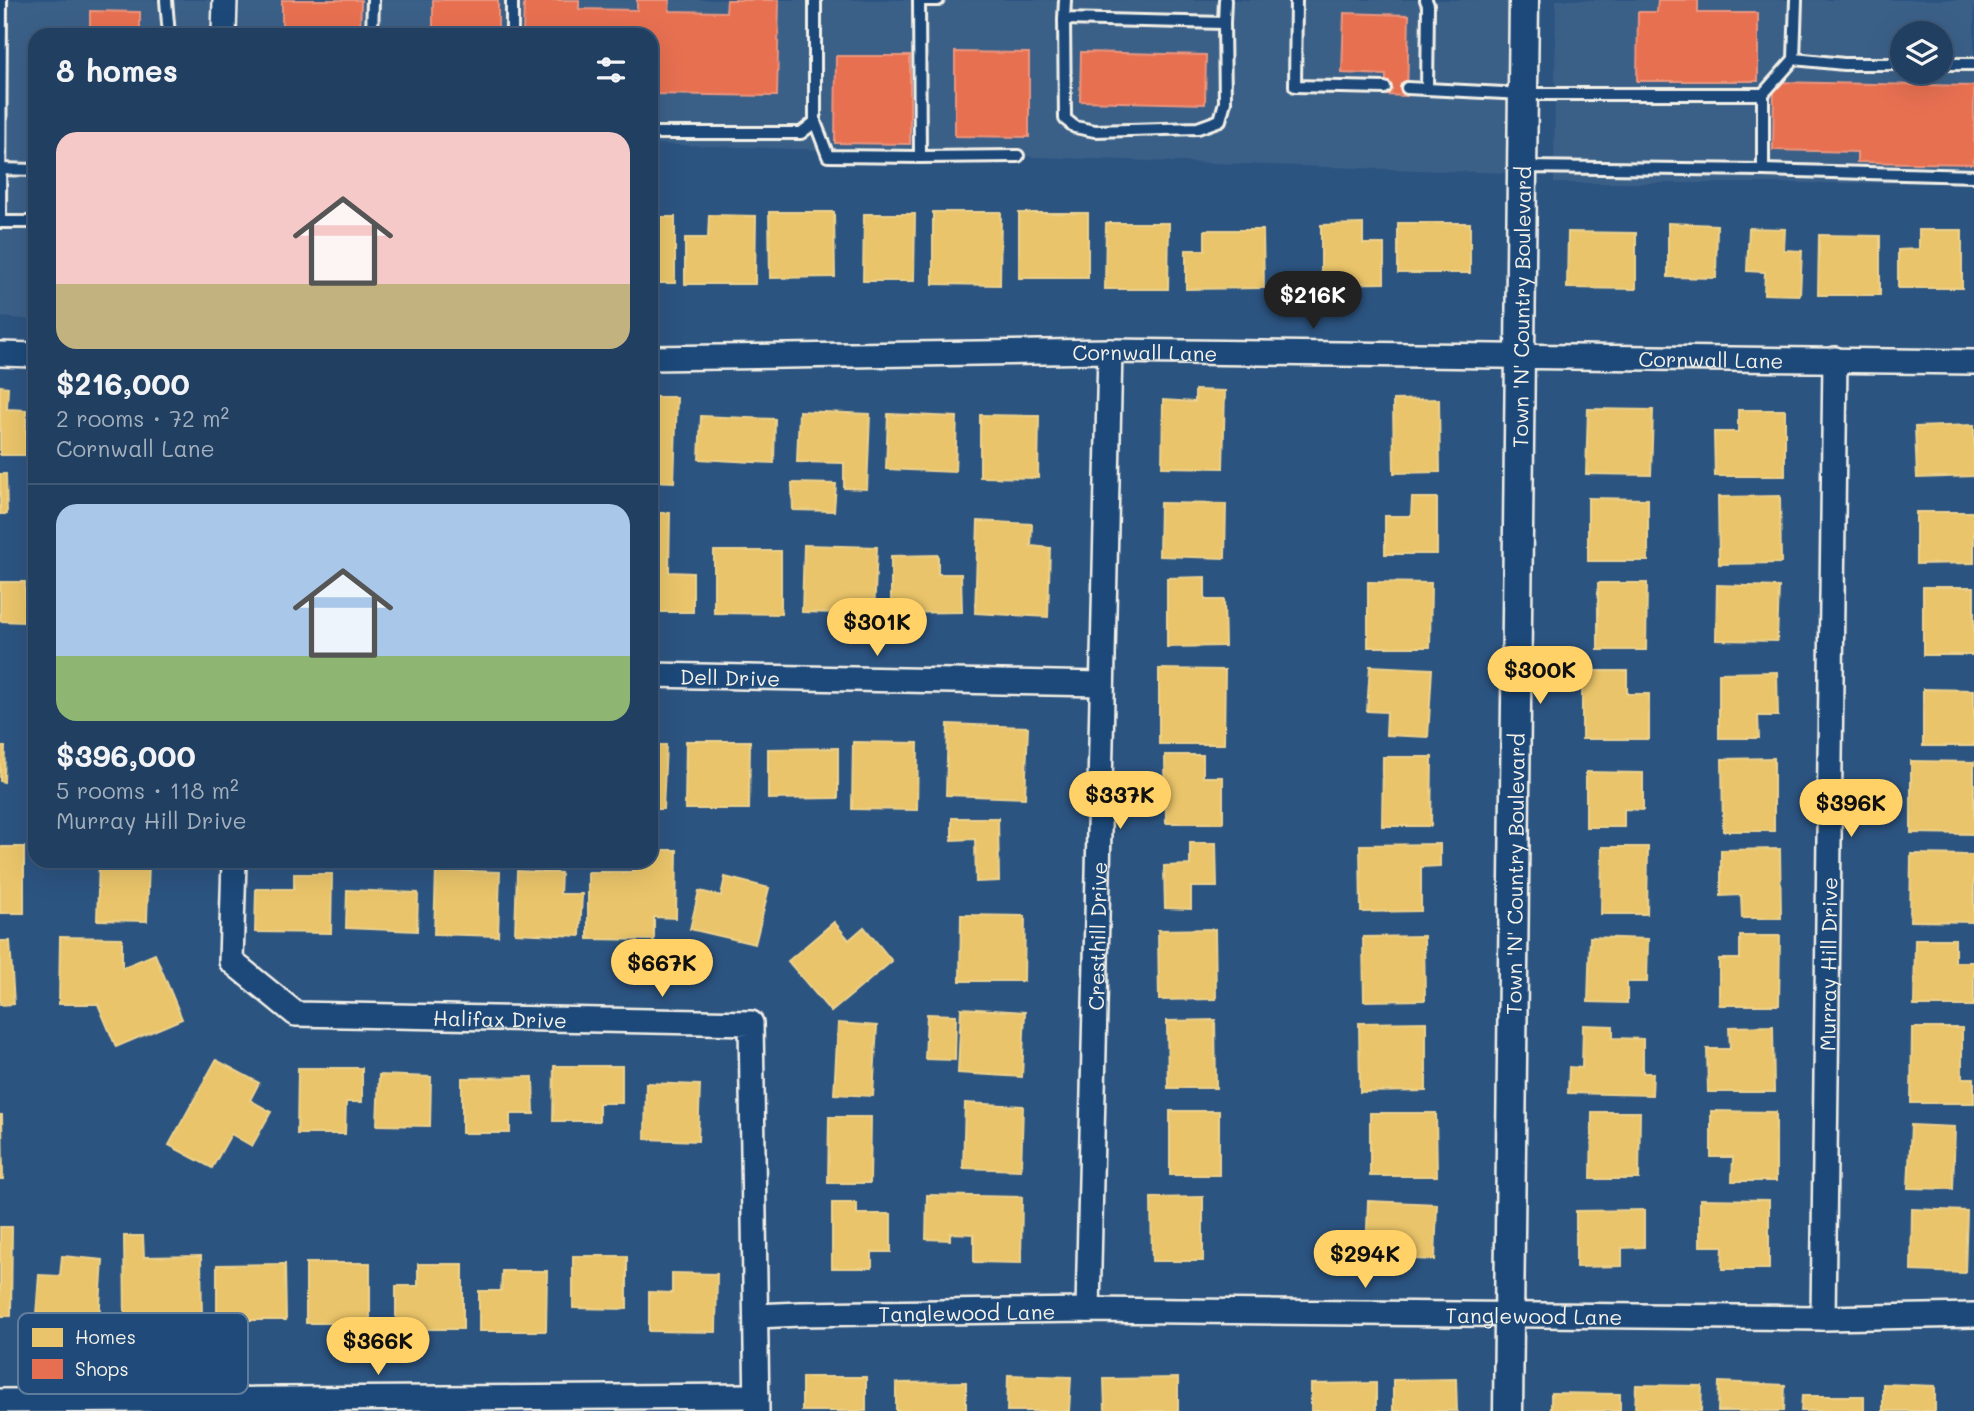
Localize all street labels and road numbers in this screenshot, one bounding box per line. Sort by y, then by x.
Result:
street label: Town 'N' Country Boulevard [1505,166,1536,448]
street label: Cornwall Lane [1072,337,1218,366]
street label: Cornwall Lane [1638,344,1784,373]
street label: Dell Drive [680,662,780,691]
street label: Town 'N' Country Boulevard [1499,733,1529,1015]
street label: Cresthill Drive [1081,861,1112,1011]
street label: Murray Hill Drive [1813,877,1842,1051]
street label: Halifax Drive [433,1003,567,1033]
street label: Tanglewood Lane [878,1297,1056,1326]
street label: Tanglewood Lane [1445,1300,1623,1329]

